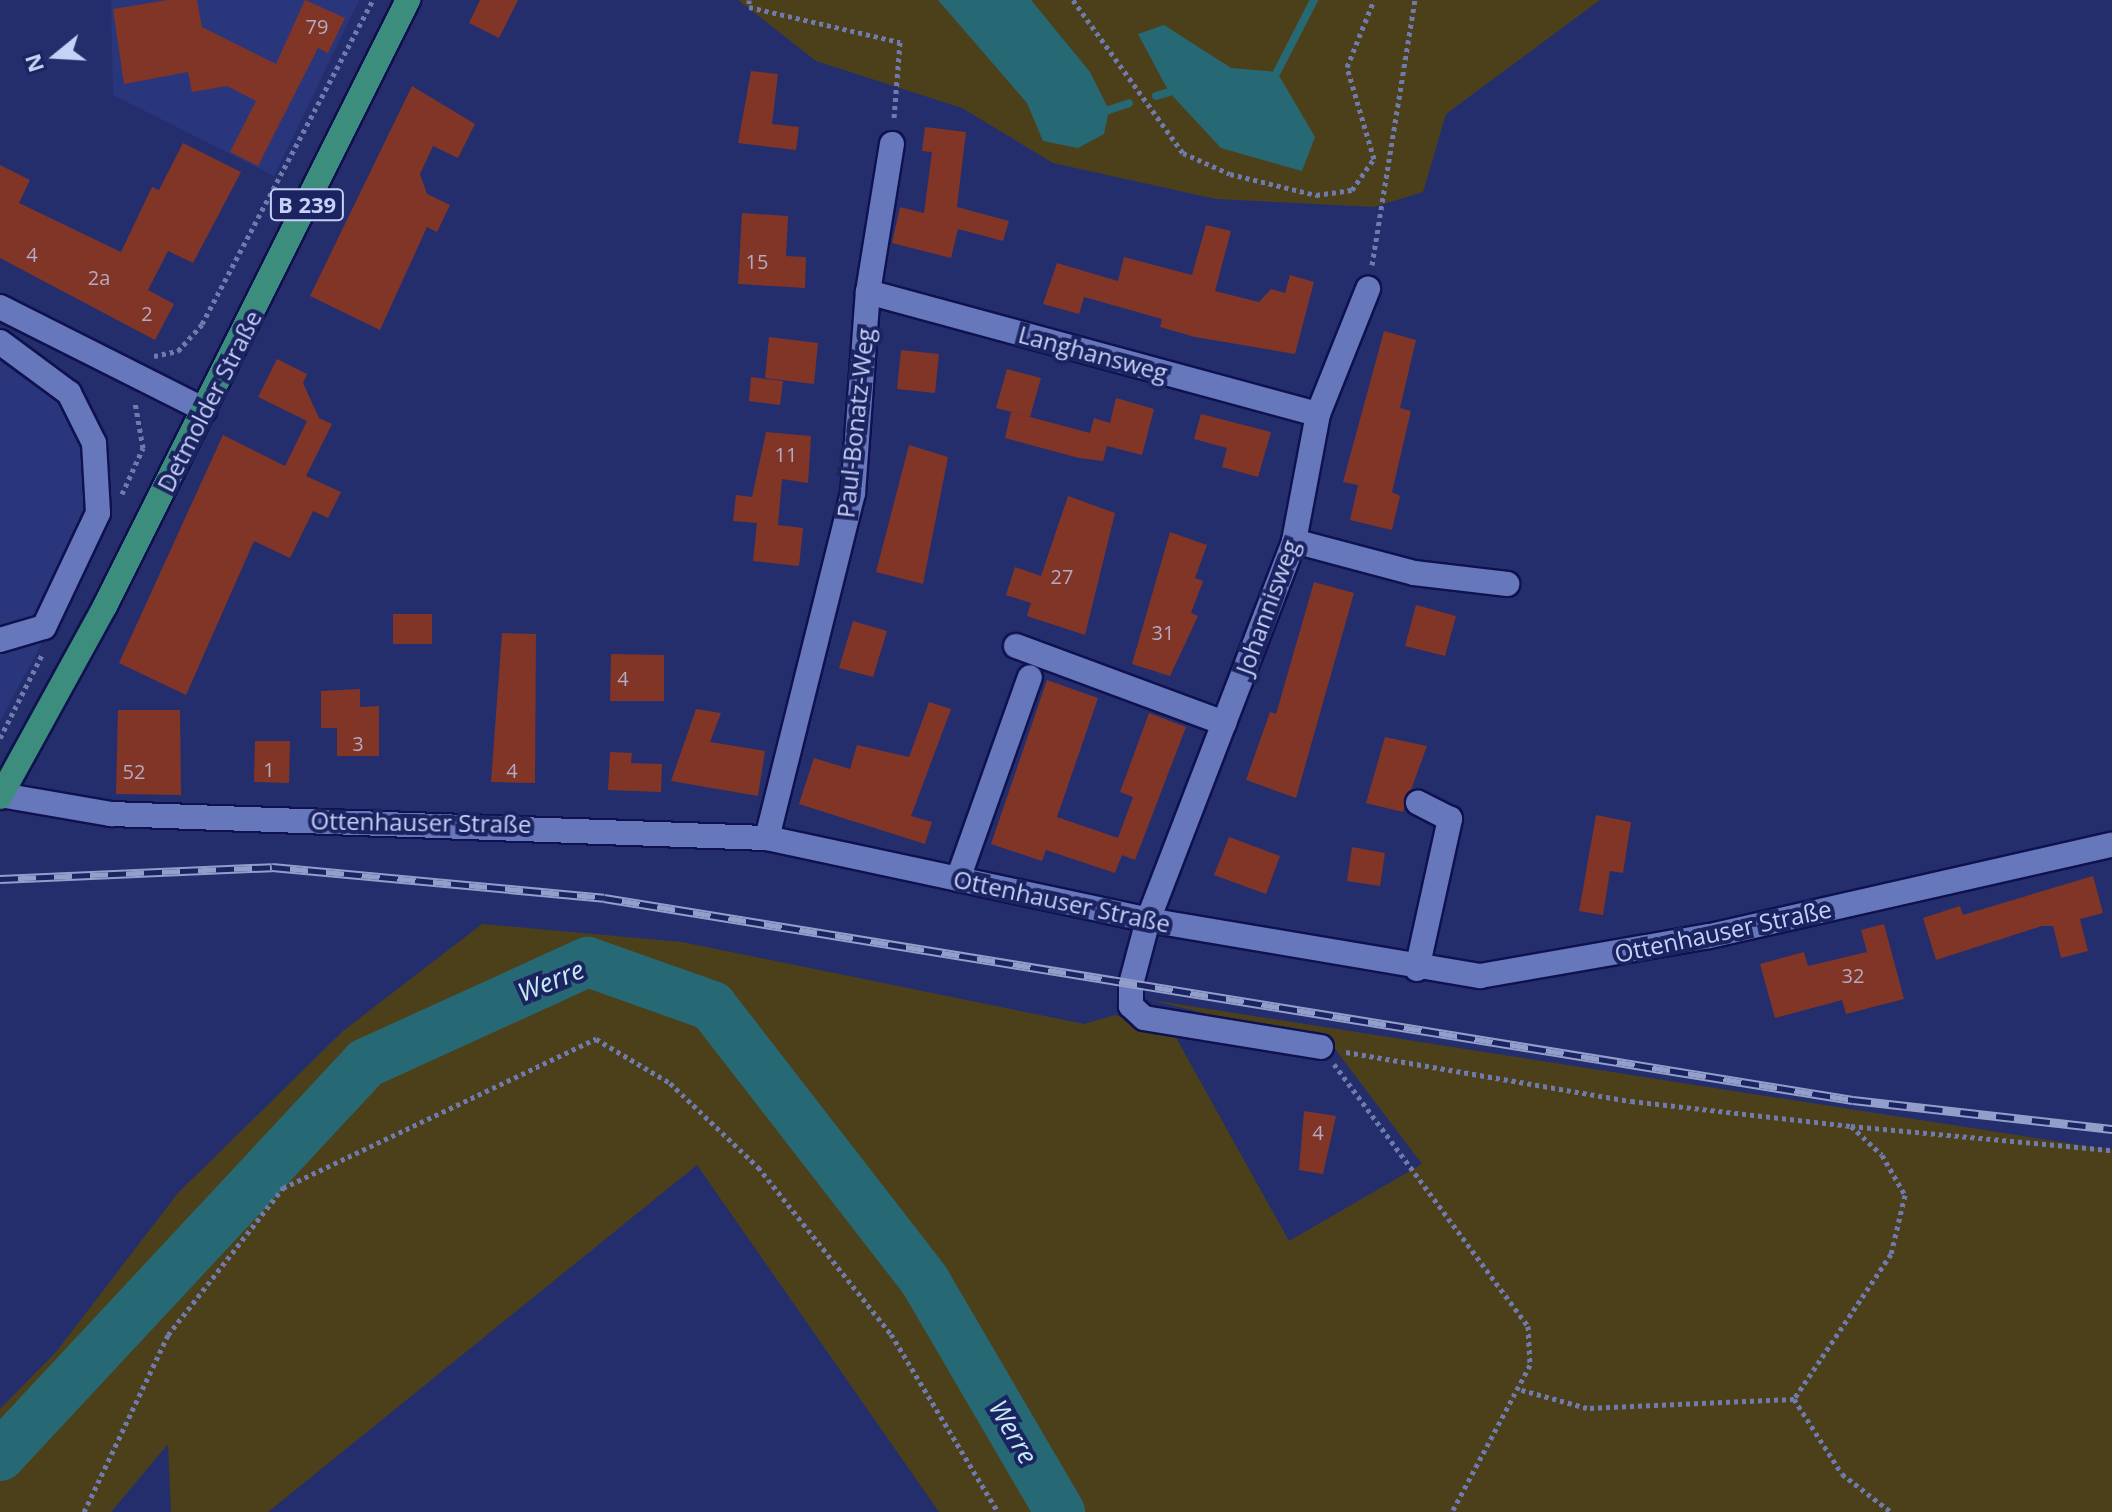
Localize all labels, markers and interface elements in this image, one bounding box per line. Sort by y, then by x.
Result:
house number: 79 [306,14,328,38]
north arrow [16,16,96,96]
text: N [16,50,50,77]
road number: B 239 [269,187,345,223]
house number: 4 [26,242,38,266]
house number: 15 [746,249,768,273]
house number: 2a [88,265,110,289]
house number: 2 [141,301,153,325]
street label: Detmolder Straße [151,306,267,496]
street label: Langhansweg [1015,319,1171,387]
street label: Paul-Bonatz-Weg [831,327,879,519]
house number: 11 [775,442,797,466]
street label: Johannisweg [1229,536,1305,678]
house number: 27 [1051,564,1073,588]
house number: 31 [1152,620,1174,644]
house number: 4 [617,666,629,690]
house number: 3 [352,731,364,755]
house number: 1 [263,757,275,781]
house number: 4 [506,758,518,782]
house number: 52 [123,759,145,783]
street label: Ottenhauser Straße [310,806,532,838]
street label: Ottenhauser Straße [951,864,1173,938]
street label: Ottenhauser Straße [1612,894,1834,968]
water label: Werre [513,954,589,1008]
house number: 32 [1842,963,1864,987]
house number: 4 [1312,1120,1324,1144]
water label: Werre [982,1394,1044,1470]

